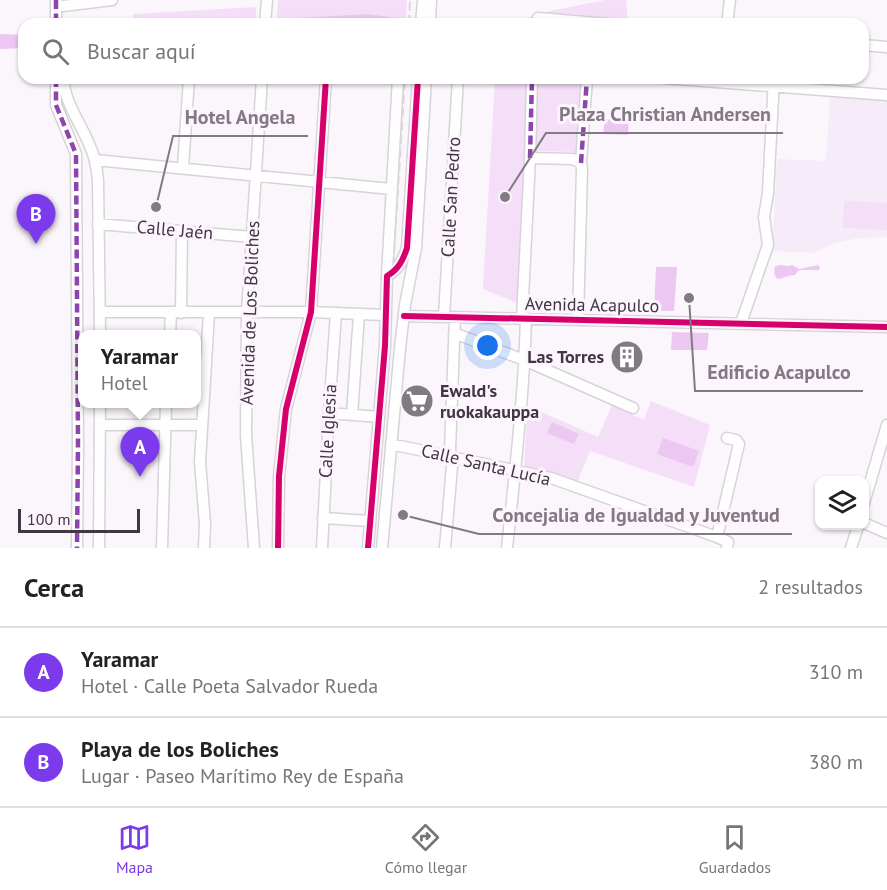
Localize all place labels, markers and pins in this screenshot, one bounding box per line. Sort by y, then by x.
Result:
callout: Plaza Christian Andersen [546,95,783,133]
callout: Hotel Angela [173,98,308,136]
pin: B [16,194,56,244]
building icon: Las Torres [609,339,645,375]
place label: Las Torres [527,345,604,368]
callout: Edificio Acapulco [695,353,863,391]
place label: Ewald's ruokakauppa [440,379,539,423]
supermarket icon: Ewald's ruokakauppa [399,383,435,419]
pin: A [120,428,160,477]
callout: Concejalia de Igualdad y Juventud [479,496,792,534]

